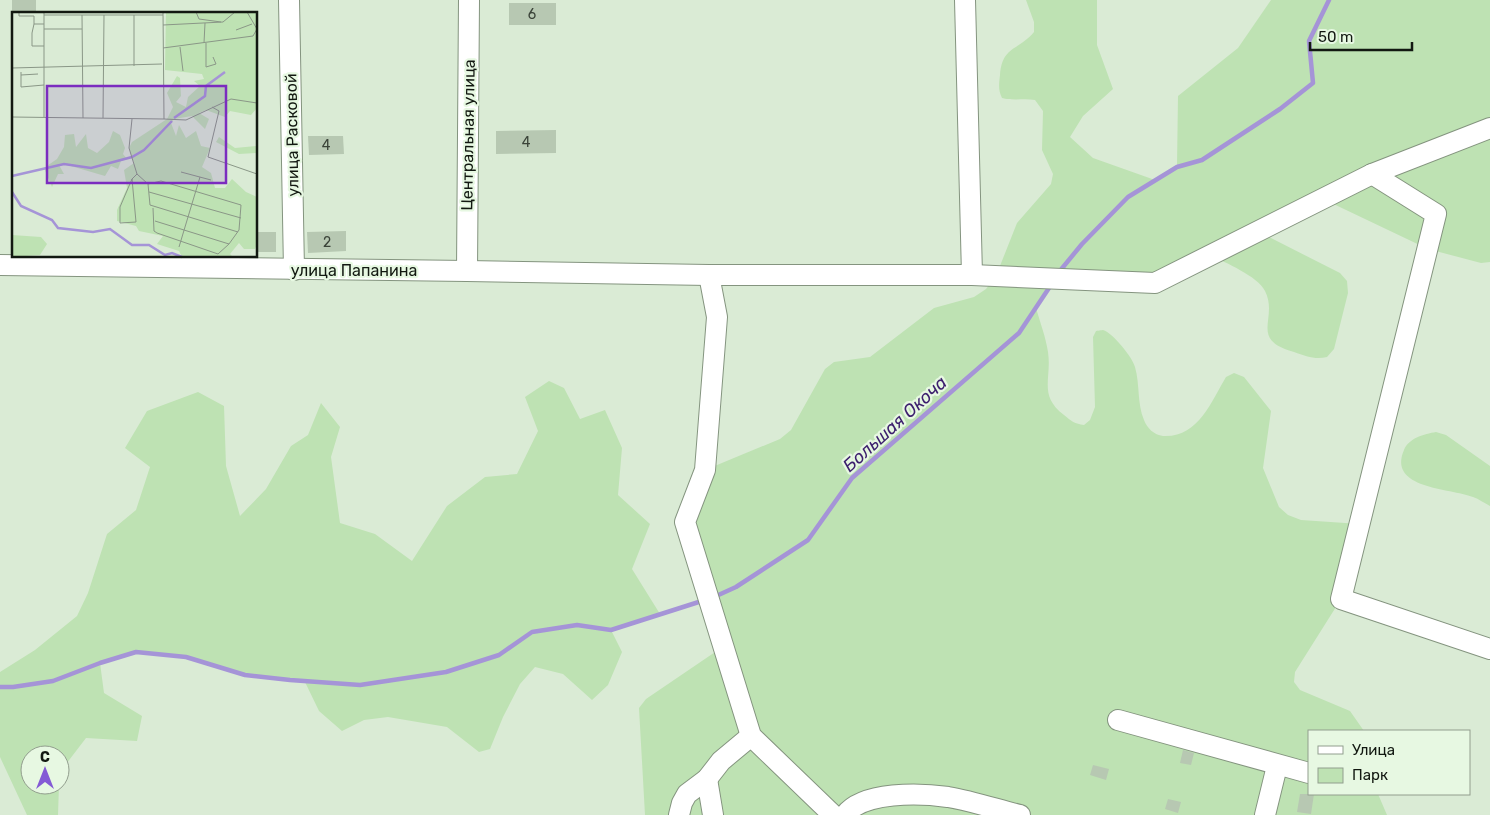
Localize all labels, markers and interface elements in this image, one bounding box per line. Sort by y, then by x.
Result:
house number: 6 [528,6,536,23]
inset map [12,12,258,258]
scale bar [1310,20,1412,52]
text: 50 m [1318,28,1353,46]
street label: Центральная улица [457,59,479,211]
street label: улица Расковой [281,73,303,197]
house number: 4 [522,134,531,151]
house number: 4 [322,137,331,154]
house number: 2 [323,234,331,251]
street label: улица Папанина [291,261,417,280]
water label: Большая Окоча [838,371,952,476]
legend [1308,730,1470,795]
text: Улица [1352,741,1395,759]
north arrow [20,745,70,795]
text: С [40,749,50,766]
text: Парк [1352,766,1388,784]

